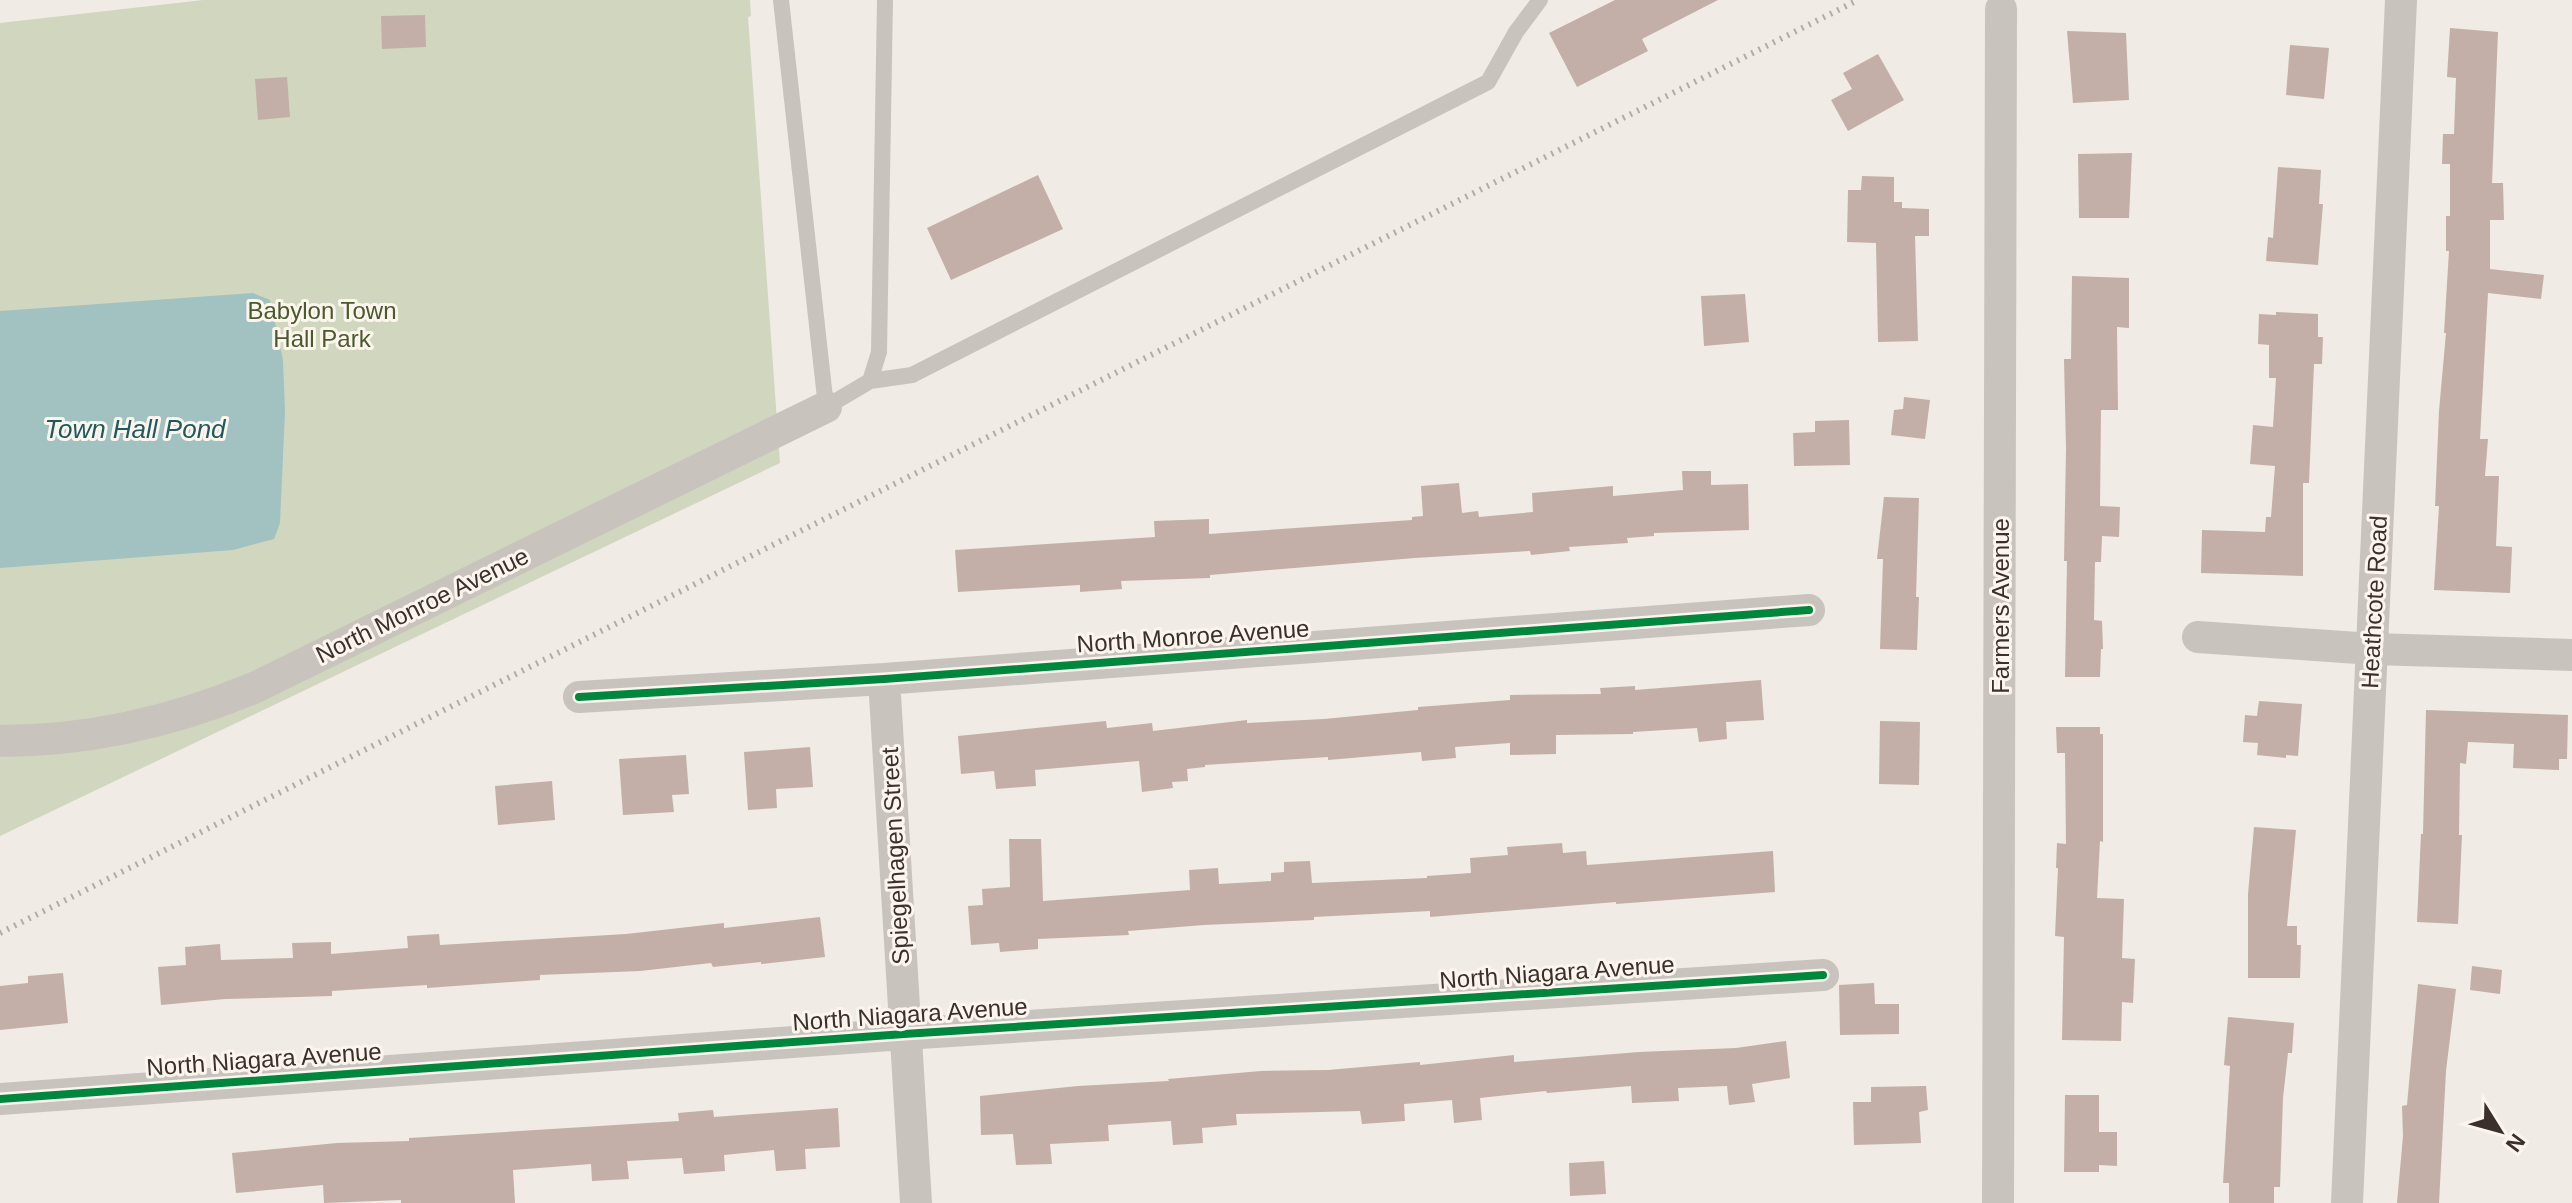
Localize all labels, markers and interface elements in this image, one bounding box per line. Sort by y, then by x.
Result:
park label: Babylon Town Hall Park [248,297,397,352]
water label: Town Hall Pond [44,414,227,444]
street label: Heathcote Road [2356,515,2392,689]
street label: Farmers Avenue [1987,518,2014,694]
street label: North Monroe Avenue [311,542,533,668]
street label: North Monroe Avenue [1076,614,1310,658]
street label: Spiegelhagen Street [876,746,914,965]
street label: North Niagara Avenue [1438,950,1676,994]
street label: North Niagara Avenue [791,992,1029,1036]
street label: North Niagara Avenue [145,1037,383,1081]
north arrow [2460,1091,2540,1171]
text: N [2501,1129,2530,1157]

